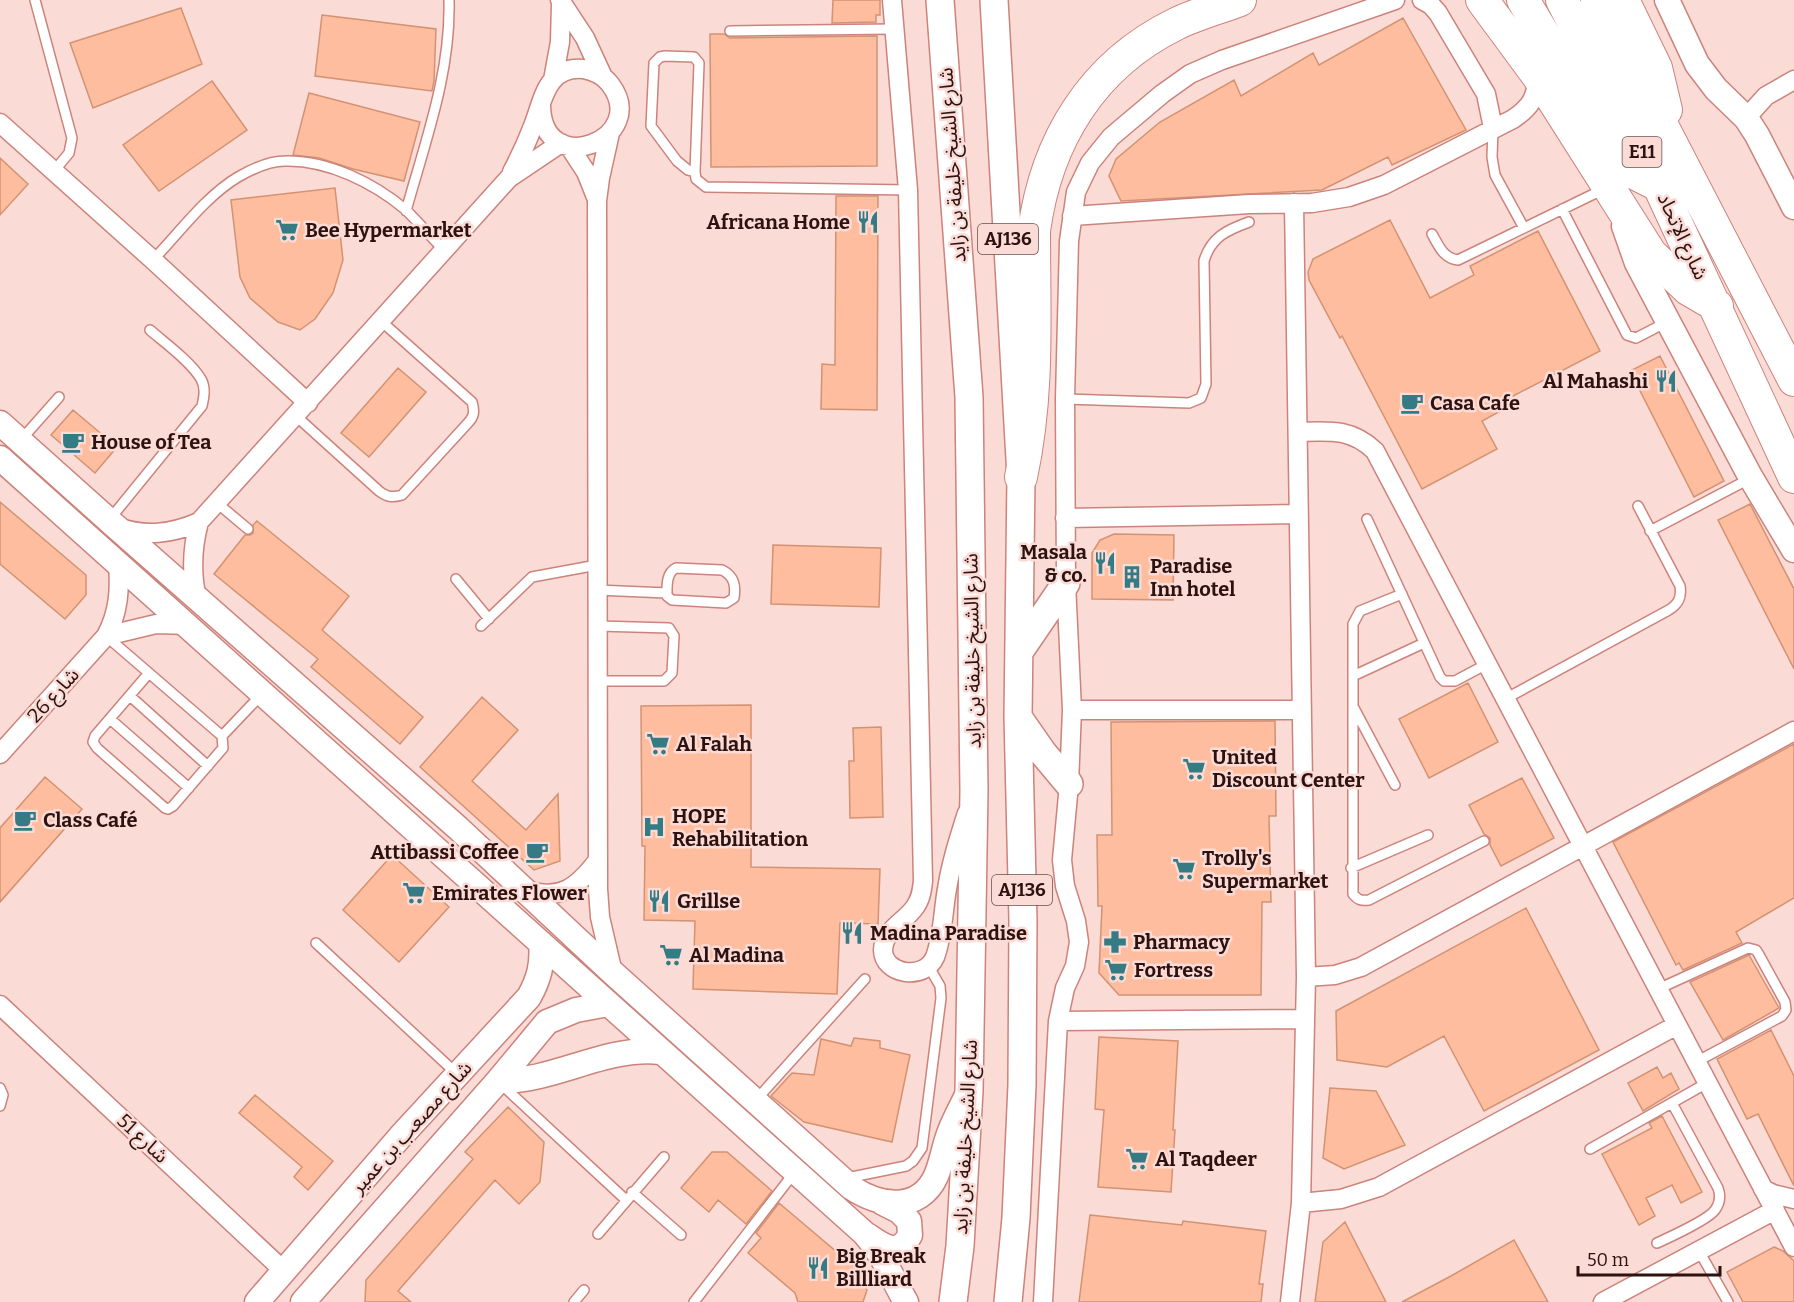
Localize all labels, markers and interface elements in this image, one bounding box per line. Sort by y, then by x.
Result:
street label: شارع الشيخ خليفة بن زايد [933,66,974,263]
road number: E11 [1622,137,1662,167]
street label: شارع الإتحاد [1650,189,1714,285]
restaurant icon: Africana Home [855,209,881,235]
place label: Africana Home [707,210,850,234]
supermarket icon: Bee Hypermarket [274,217,300,243]
place label: Bee Hypermarket [305,218,472,242]
road number: AJ136 [978,224,1038,254]
restaurant icon: Al Mahashi [1653,368,1679,394]
place label: Al Mahashi [1543,369,1649,393]
cafe icon: Casa Cafe [1399,390,1425,416]
place label: Casa Cafe [1430,391,1520,415]
cafe icon: House of Tea [60,429,86,455]
place label: House of Tea [91,430,211,454]
place label: Masala & co. [1020,540,1087,587]
restaurant icon: Masala & co. [1092,550,1118,576]
street label: شارع الشيخ خليفة بن زايد [958,553,989,749]
place label: Paradise Inn hotel [1150,554,1236,601]
building icon: Paradise Inn hotel [1119,564,1145,590]
street label: شارع 26 [22,663,86,729]
supermarket icon: Al Falah [645,731,671,757]
place label: Al Falah [676,732,752,756]
place label: United Discount Center [1212,745,1365,792]
supermarket icon: United Discount Center [1181,756,1207,782]
place label: HOPE Rehabilitation [672,804,808,851]
cafe icon: Class Café [12,807,38,833]
place label: Class Café [43,808,138,832]
hospital icon: HOPE Rehabilitation [641,814,667,840]
cafe icon: Attibassi Coffee [524,839,550,865]
place label: Attibassi Coffee [370,840,519,864]
place label: Trolly's Supermarket [1202,846,1328,893]
supermarket icon: Trolly's Supermarket [1171,856,1197,882]
road number: AJ136 [992,875,1052,905]
supermarket icon: Emirates Flower [401,880,427,906]
place label: Emirates Flower [432,881,588,905]
restaurant icon: Grillse [646,888,672,914]
place label: Grillse [677,889,740,913]
restaurant icon: Madina Paradise [839,920,865,946]
place label: Madina Paradise [870,921,1027,945]
pharmacy icon: Pharmacy [1102,929,1128,955]
place label: Pharmacy [1133,930,1231,954]
supermarket icon: Al Madina [658,942,684,968]
place label: Al Madina [689,943,784,967]
supermarket icon: Fortress [1103,957,1129,983]
place label: Fortress [1134,958,1213,982]
street label: شارع الشيخ خليفة بن زايد [948,1039,985,1235]
street label: شارع مصعب بن عمير [345,1056,479,1201]
street label: شارع 51 [110,1108,174,1170]
supermarket icon: Al Taqdeer [1124,1146,1150,1172]
place label: Al Taqdeer [1155,1147,1258,1171]
scale bar [1578,1239,1720,1277]
place label: Big Break Billliard [836,1244,926,1291]
text: 50 m [1587,1249,1629,1271]
restaurant icon: Big Break Billliard [805,1255,831,1281]

